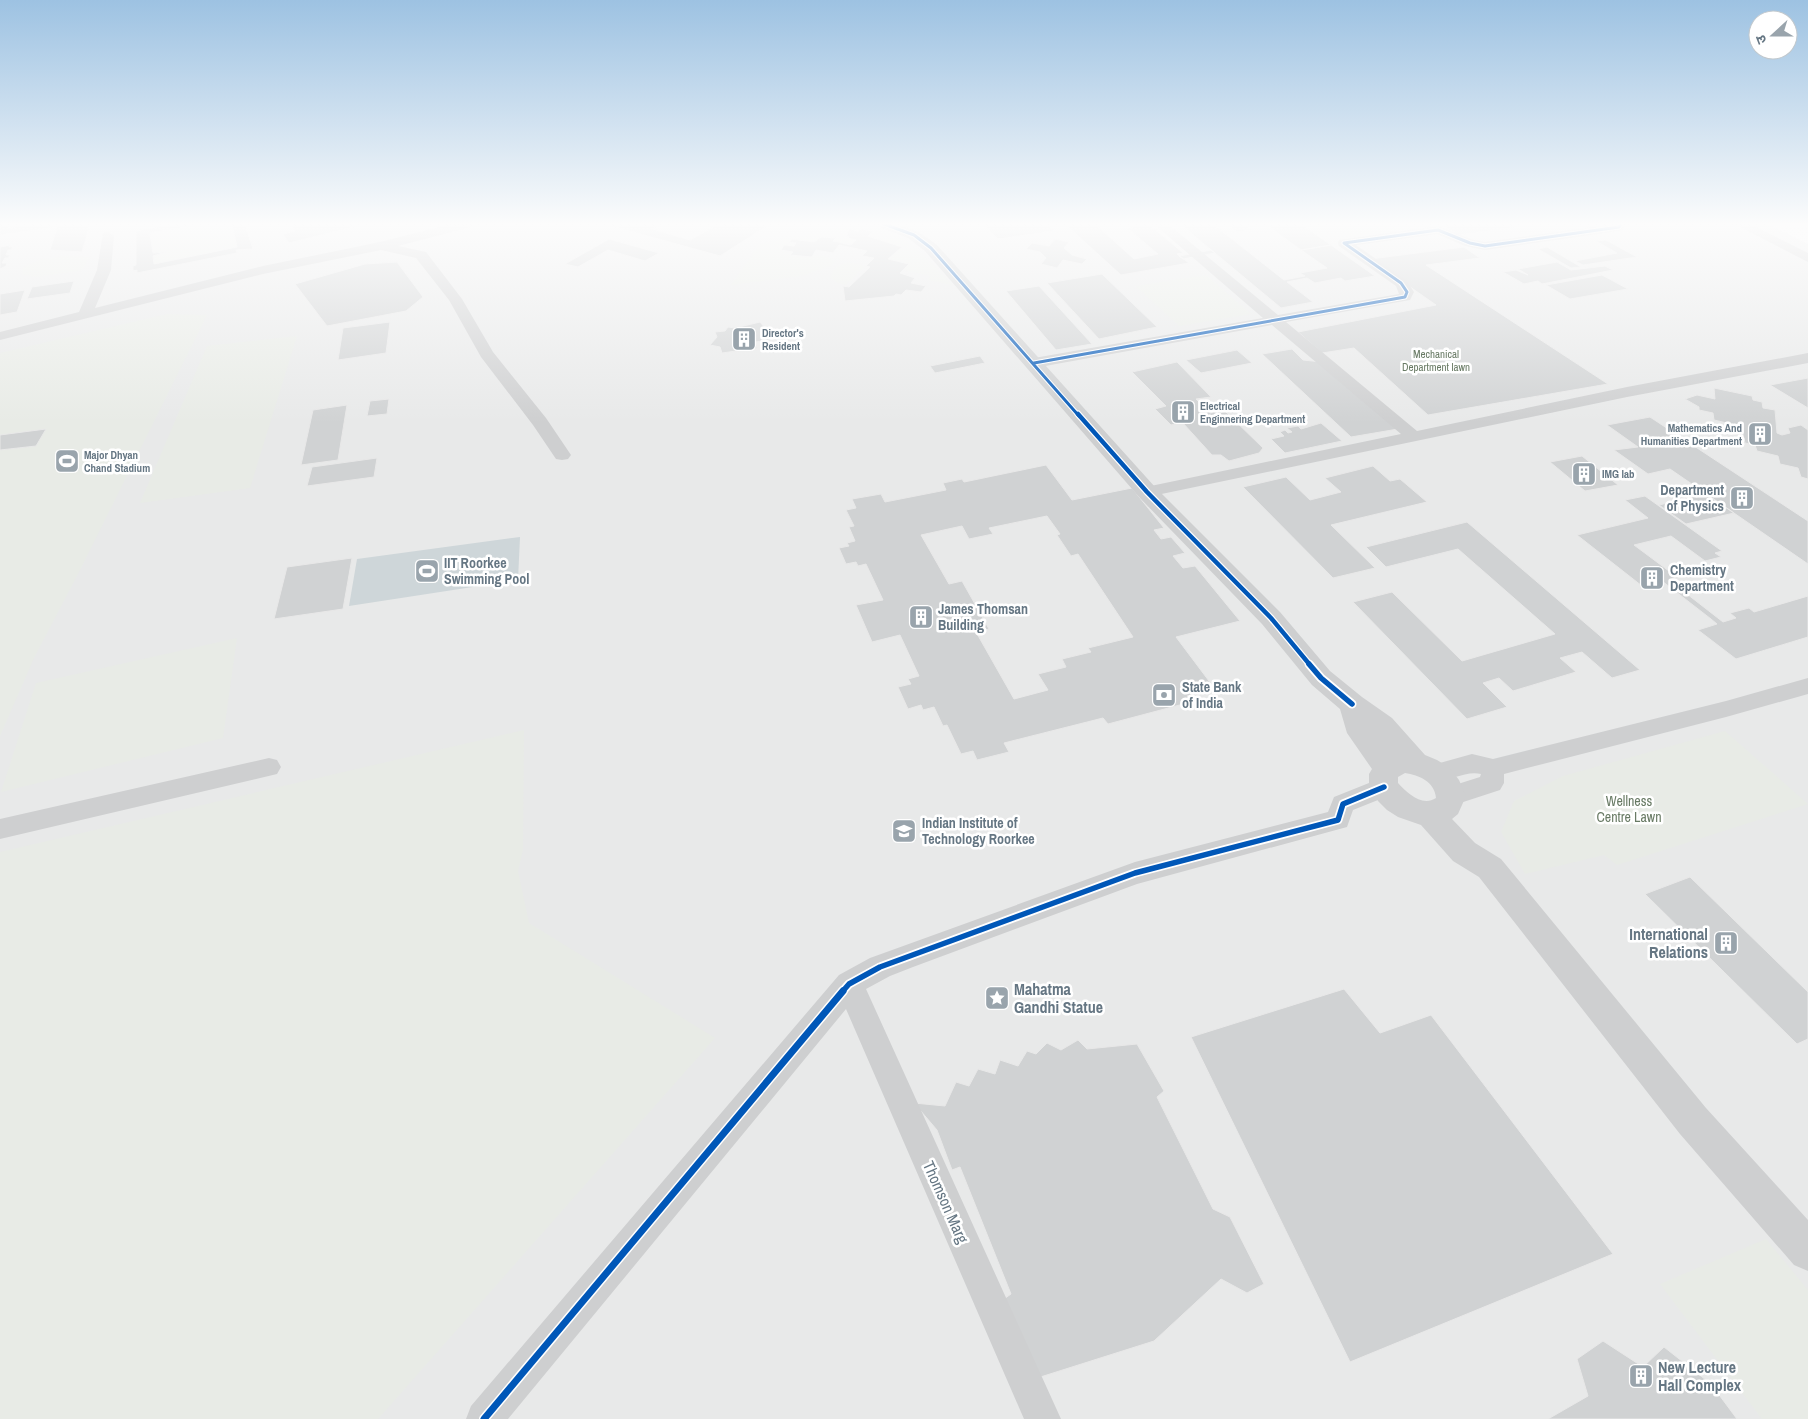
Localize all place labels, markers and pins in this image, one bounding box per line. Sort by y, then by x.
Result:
building icon: Director's Resident [731,326,757,352]
place label: Director's Resident [762,326,804,353]
building icon: Electrical Enginnering Department [1170,399,1196,425]
place label: Electrical Enginnering Department [1200,399,1305,426]
place label: Mathematics And Humanities Department [1641,421,1742,448]
building icon: Mathematics And Humanities Department [1747,421,1773,447]
sports icon: Major Dhyan Chand Stadium [54,448,80,474]
place label: Major Dhyan Chand Stadium [84,448,150,475]
building icon: IMG lab [1571,461,1597,487]
place label: IMG lab [1602,467,1635,481]
place label: Department of Physics [1660,481,1724,515]
building icon: Department of Physics [1729,485,1755,511]
place label: IIT Roorkee Swimming Pool [444,554,529,588]
sports icon: IIT Roorkee Swimming Pool [414,558,440,584]
place label: Chemistry Department [1670,561,1734,595]
building icon: Chemistry Department [1639,565,1665,591]
place label: James Thomsan Building [938,600,1028,634]
building icon: James Thomsan Building [908,604,934,630]
place label: State Bank of India [1182,678,1242,712]
bank icon: State Bank of India [1151,682,1177,708]
place label: Indian Institute of Technology Roorkee [922,814,1035,848]
school or university icon: Indian Institute of Technology Roorkee [891,818,917,844]
place label: International Relations [1629,923,1708,963]
building icon: International Relations [1713,930,1739,956]
place label: Mahatma Gandhi Statue [1014,978,1103,1018]
place icon: Mahatma Gandhi Statue [984,985,1010,1011]
place label: New Lecture Hall Complex [1658,1356,1742,1396]
building icon: New Lecture Hall Complex [1628,1363,1654,1389]

